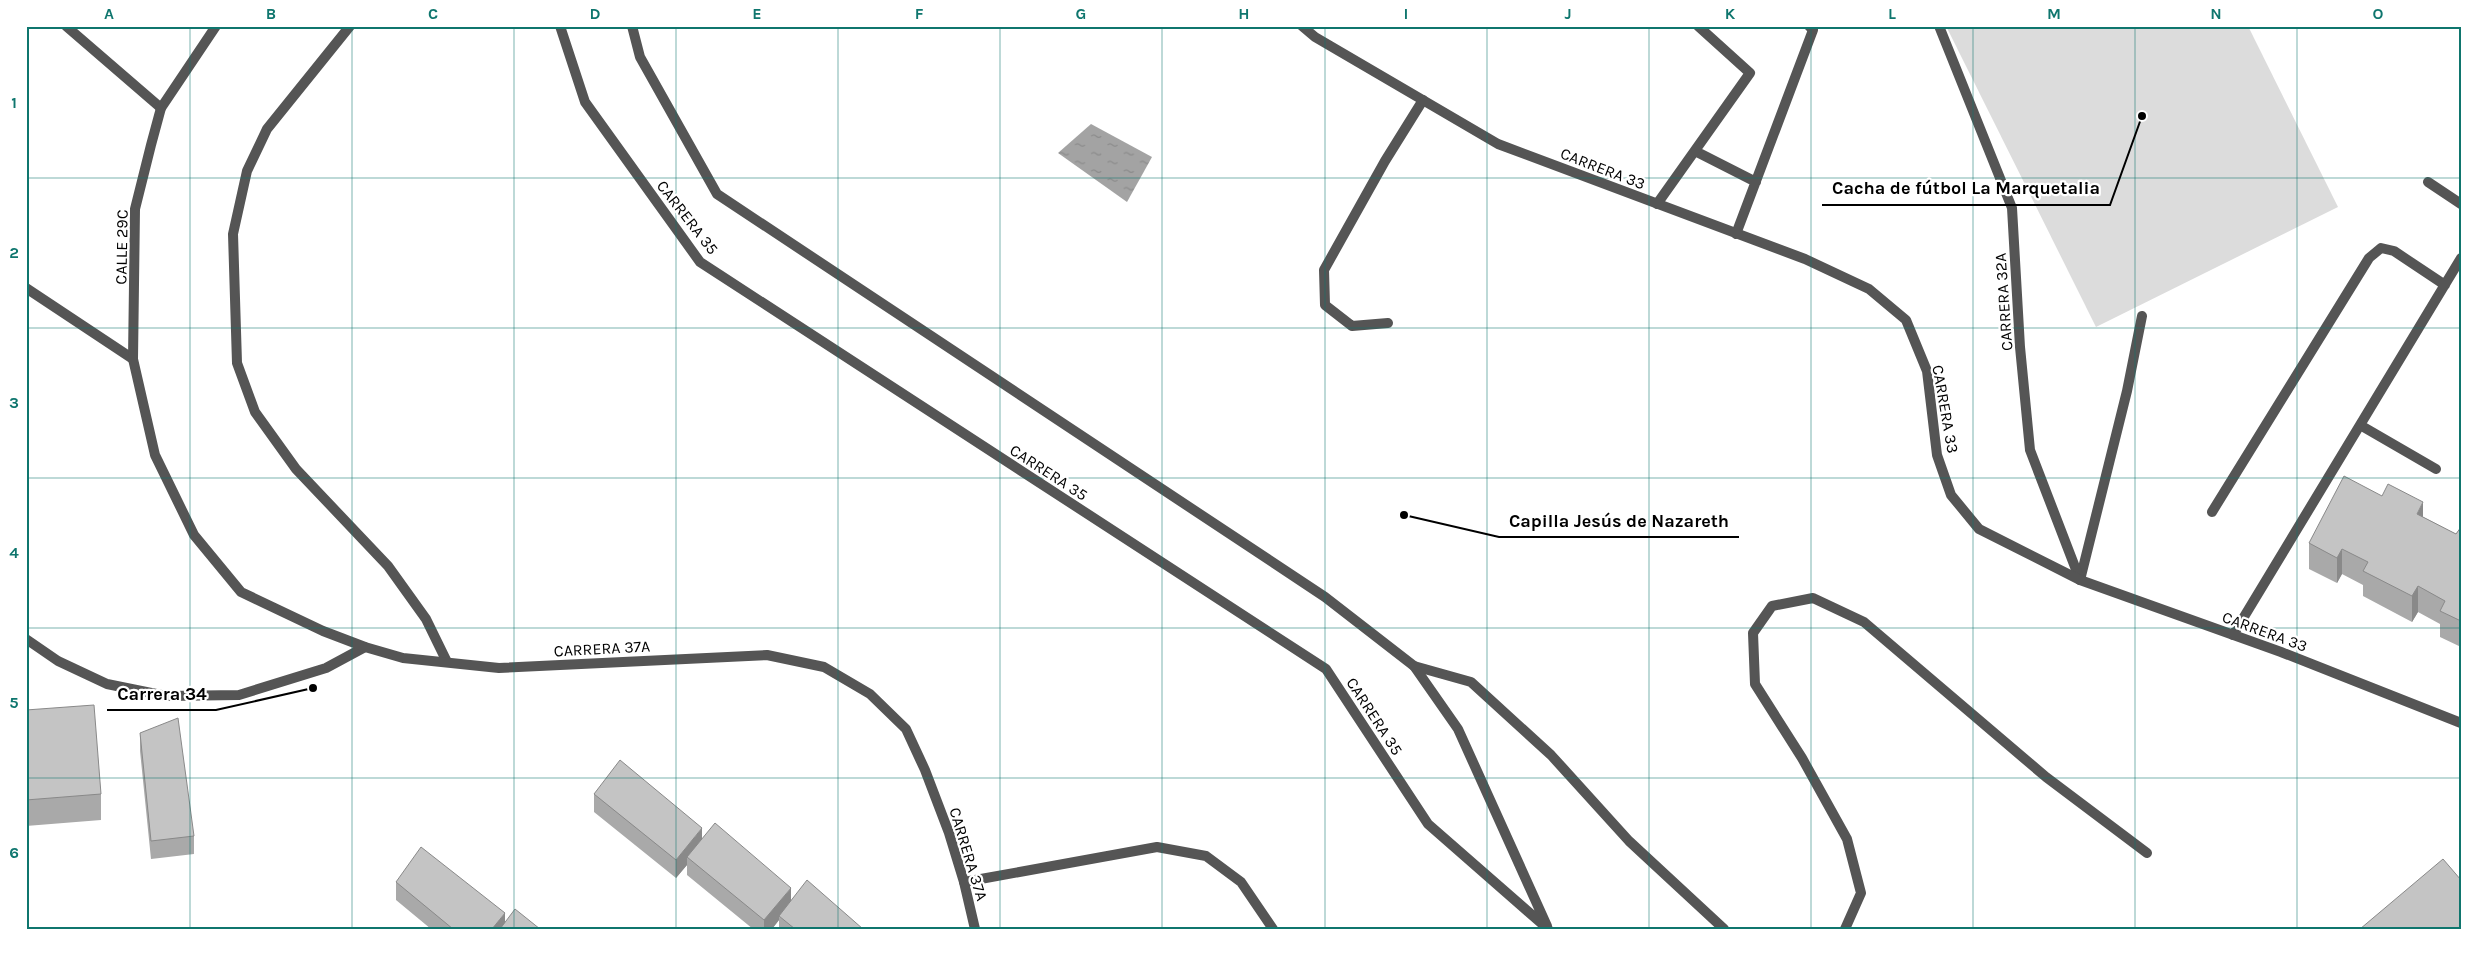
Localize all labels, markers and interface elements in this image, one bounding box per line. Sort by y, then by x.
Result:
text: A [104,4,114,23]
text: B [266,4,276,23]
text: C [428,4,438,23]
text: D [590,4,601,23]
text: E [752,4,762,23]
text: F [915,4,924,23]
text: G [1076,4,1086,23]
text: H [1238,4,1250,23]
text: I [1404,4,1408,23]
text: J [1564,4,1572,23]
text: K [1725,4,1736,23]
text: L [1888,4,1896,23]
text: M [2047,4,2061,23]
text: N [2210,4,2222,23]
text: O [2373,4,2384,23]
text: 1 [11,93,17,112]
street label: CARRERA 33 [1558,144,1648,193]
callout: Cacha de fútbol La Marquetalia [1822,172,2110,205]
street label: CARRERA 35 [653,176,722,258]
text: Cacha de fútbol La Marquetalia [1832,177,2100,199]
street label: CALLE 29C [111,209,132,285]
text: 2 [9,243,19,262]
street label: CARRERA 32A [1991,252,2016,352]
street label: CARRERA 33 [1928,363,1963,455]
text: 3 [9,393,19,412]
street label: CARRERA 35 [1006,440,1091,505]
callout: Capilla Jesús de Nazareth [1499,504,1739,537]
text: Capilla Jesús de Nazareth [1509,510,1729,532]
text: 4 [9,543,19,562]
street label: CARRERA 33 [2220,607,2310,656]
street label: CARRERA 37A [553,636,651,661]
street label: CARRERA 35 [1342,674,1407,759]
callout: Carrera 34 [107,677,216,710]
text: Carrera 34 [117,683,207,705]
text: 5 [9,693,19,712]
street label: CARRERA 37A [945,805,992,903]
text: 6 [9,843,19,862]

